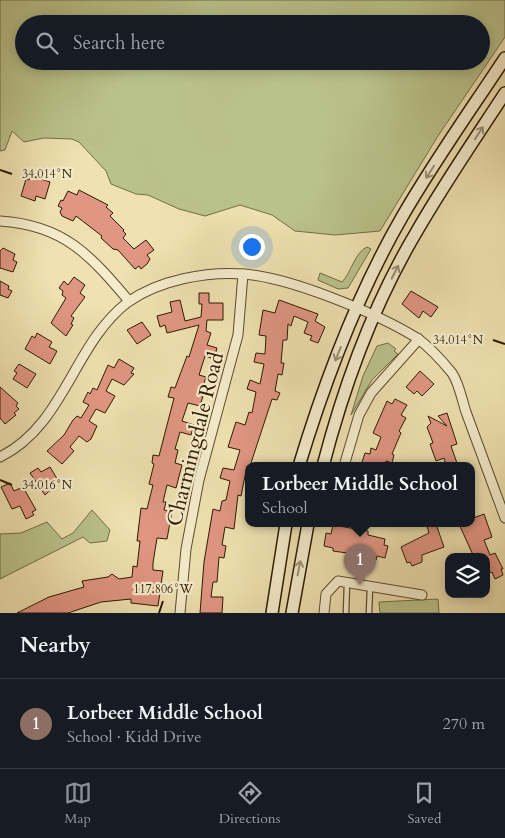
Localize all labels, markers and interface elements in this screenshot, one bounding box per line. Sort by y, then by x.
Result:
search box [15,15,490,70]
icon: search [33,29,61,57]
text: Search here [73,30,165,56]
one-way arrow [474,126,484,140]
one-way arrow [425,165,435,179]
text: 34.014°N [22,166,73,182]
your location [239,234,265,260]
one-way arrow [391,265,400,280]
text: 34.014°N [433,332,484,348]
one-way arrow [333,345,342,361]
street label: Charmingdale Road [160,349,231,529]
popup [245,462,475,527]
text: Lorbeer Middle School [262,471,458,497]
text: 34.016°N [22,477,73,493]
text: School [262,497,308,519]
pin: 1 [344,544,376,585]
map controls [445,553,490,598]
button: layers [445,553,490,598]
one-way arrow [294,561,304,577]
text: 117.806°W [133,581,193,597]
text: Nearby [20,631,91,660]
text: Lorbeer Middle School [67,700,263,726]
text: 1 [32,713,40,735]
text: 270 m [443,713,485,735]
text: School · Kidd Drive [67,726,202,748]
tab: Map [64,779,92,828]
tab: Directions [219,779,280,828]
tab: Saved [407,779,441,828]

